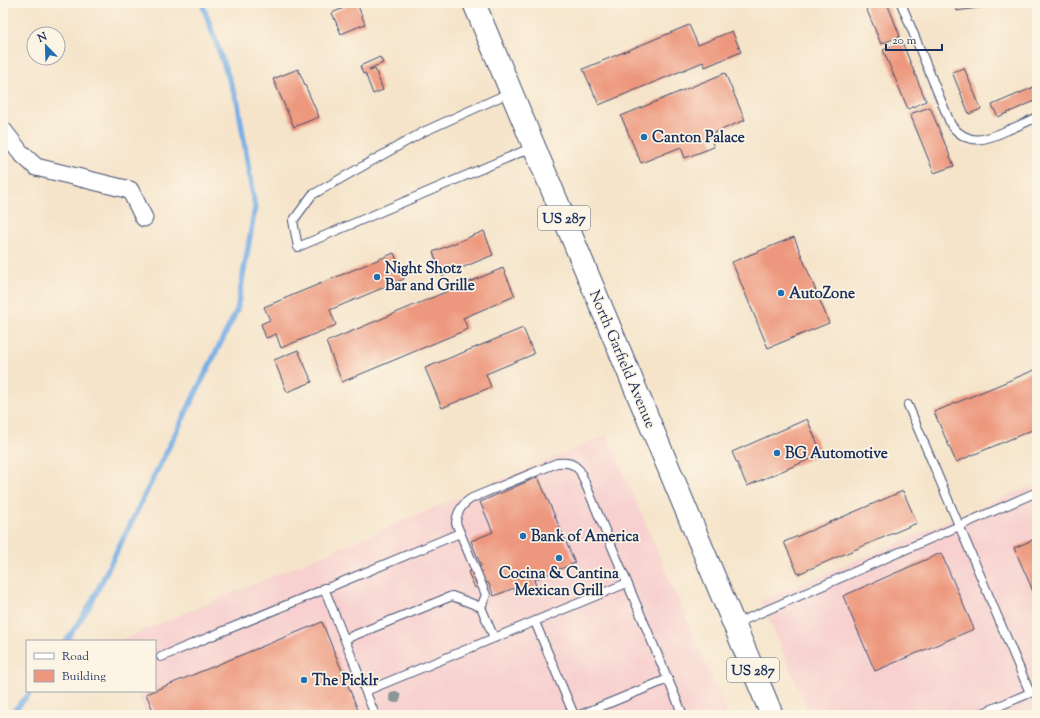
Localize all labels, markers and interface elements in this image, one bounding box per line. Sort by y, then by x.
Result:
north arrow [26,26,66,66]
scale bar [886,26,942,52]
text: N [34,29,50,47]
text: 20 m [892,32,917,50]
place label: Canton Palace [652,128,745,149]
marker: Canton Palace [639,132,649,142]
road number: US 287 [538,206,590,230]
place label: Night Shotz Bar and Grille [385,259,475,297]
marker: Night Shotz Bar and Grille [372,272,382,282]
place label: AutoZone [789,284,855,305]
street label: North Garfield Avenue [583,287,660,432]
marker: AutoZone [776,288,786,298]
place label: BG Automotive [785,444,888,465]
marker: BG Automotive [772,448,782,458]
place label: Bank of America [531,527,639,548]
marker: Bank of America [518,531,528,541]
marker: Cocina & Cantina Mexican Grill [554,553,564,563]
place label: Cocina & Cantina Mexican Grill [499,564,619,602]
legend [26,640,156,692]
text: Road [62,648,89,666]
road number: US 287 [727,658,779,682]
text: Building [62,668,106,686]
place label: The Picklr [312,671,379,692]
marker: The Picklr [299,675,309,685]

